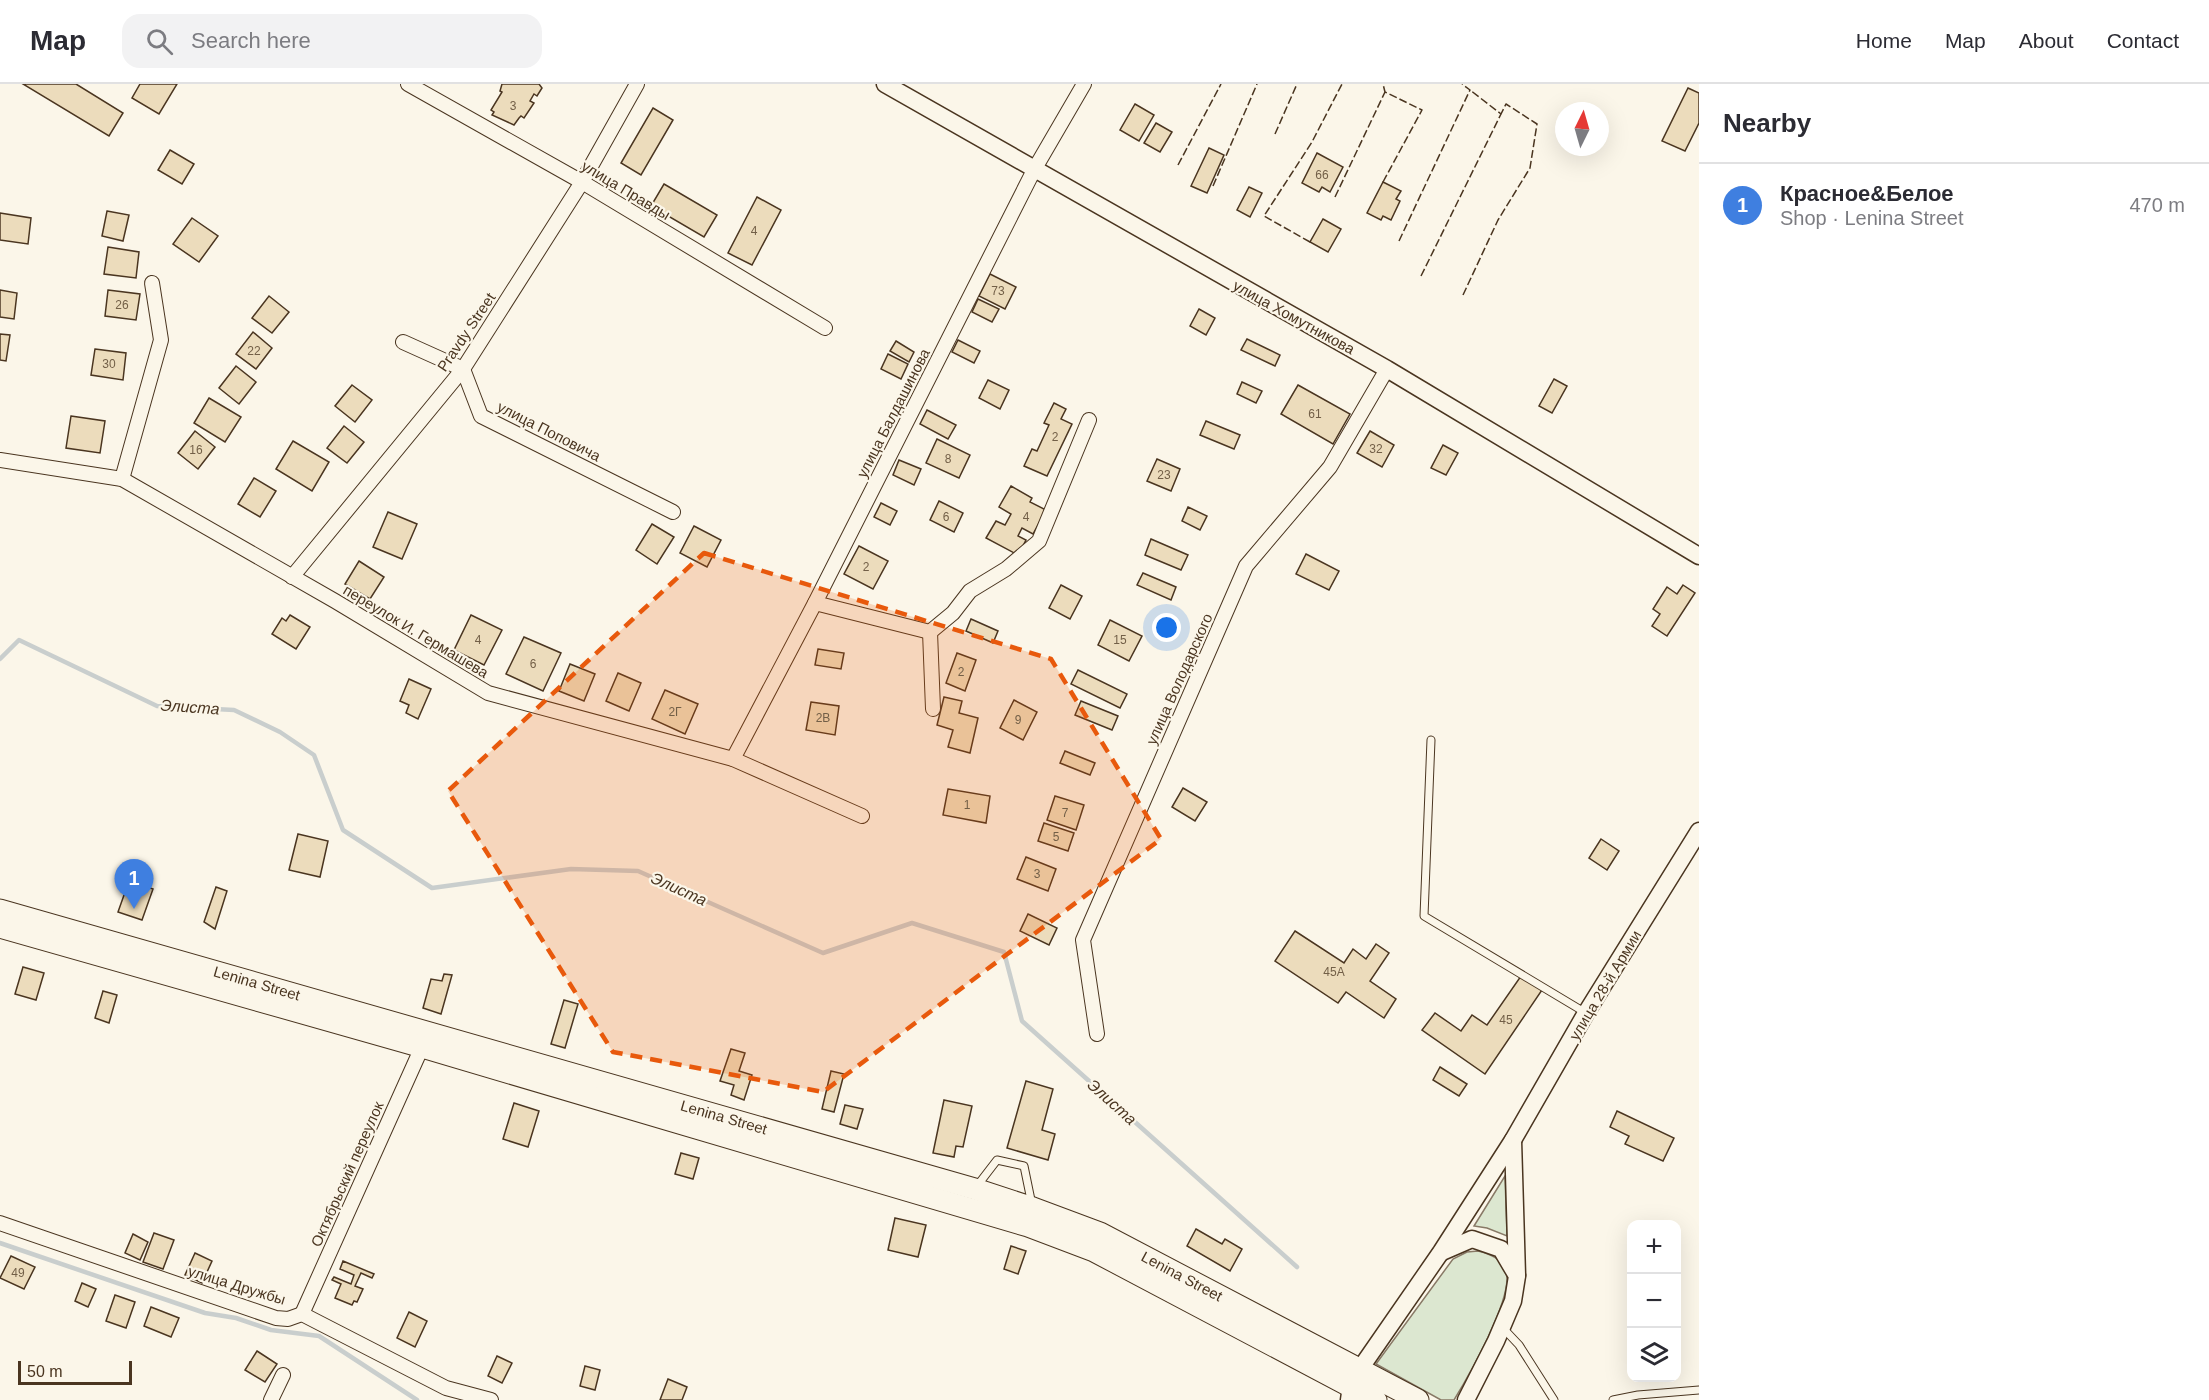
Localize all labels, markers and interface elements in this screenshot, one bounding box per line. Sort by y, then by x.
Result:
search box [122,14,542,68]
text: Map [30,25,86,56]
icon: search [143,25,176,58]
text: Search here [191,28,311,53]
text: Home [1856,29,1912,52]
text: Map [1945,29,1986,52]
text: About [2019,29,2074,52]
text: Contact [2107,29,2179,52]
house number: 3 [510,99,517,113]
north arrow [1555,102,1609,156]
text: Nearby [1723,108,1811,138]
street label: улица Правды [579,157,673,223]
house number: 66 [1315,168,1329,182]
text: Красное&Белое [1780,181,1954,206]
text: 1 [1737,194,1748,216]
text: 470 m [2129,194,2185,216]
text: Shop · Lenina Street [1780,207,1963,229]
house number: 4 [751,224,758,238]
street label: улица Хомутникова [1230,277,1358,358]
house number: 73 [991,284,1005,298]
street label: Pravdy Street [434,289,499,374]
house number: 26 [115,298,129,312]
house number: 22 [247,344,261,358]
street label: улица Балдашинова [853,345,933,480]
house number: 30 [102,357,116,371]
street label: улица Поповича [495,398,604,465]
house number: 61 [1308,407,1322,421]
house number: 2 [1052,430,1059,444]
house number: 32 [1369,442,1383,456]
house number: 16 [189,443,203,457]
house number: 8 [945,452,952,466]
house number: 23 [1157,468,1171,482]
house number: 6 [943,510,950,524]
house number: 4 [1023,510,1030,524]
house number: 2 [863,560,870,574]
street label: переулок И. Гермашева [340,581,492,681]
street label: улица Володарского [1142,611,1216,747]
your location [1152,613,1181,642]
house number: 4 [475,633,482,647]
house number: 15 [1113,633,1127,647]
house number: 6 [530,657,537,671]
house number: 2 [958,665,965,679]
water label: Элиста [160,696,220,718]
house number: 2Г [668,705,682,719]
house number: 2В [816,711,830,725]
house number: 9 [1015,713,1022,727]
house number: 1 [964,798,971,812]
house number: 7 [1062,806,1069,820]
house number: 5 [1053,830,1060,844]
pin: 1 [114,860,154,909]
house number: 3 [1034,867,1041,881]
water label: Элиста [649,869,710,909]
street label: улица 28-й Армии [1566,927,1644,1043]
street label: Lenina Street [212,963,303,1004]
house number: 45А [1323,965,1345,979]
house number: 45 [1499,1013,1513,1027]
water label: Элиста [1084,1076,1140,1128]
street label: Lenina Street [679,1097,770,1138]
street label: Октябрьский переулок [307,1098,387,1249]
map controls [1627,1220,1681,1382]
button: + [1627,1220,1681,1274]
street label: Lenina Street [1139,1248,1226,1305]
street label: улица Дружбы [186,1262,288,1308]
house number: 49 [11,1266,25,1280]
button: − [1627,1274,1681,1328]
button: layers [1627,1328,1681,1382]
scale bar [18,1358,132,1386]
text: 50 m [27,1363,63,1380]

